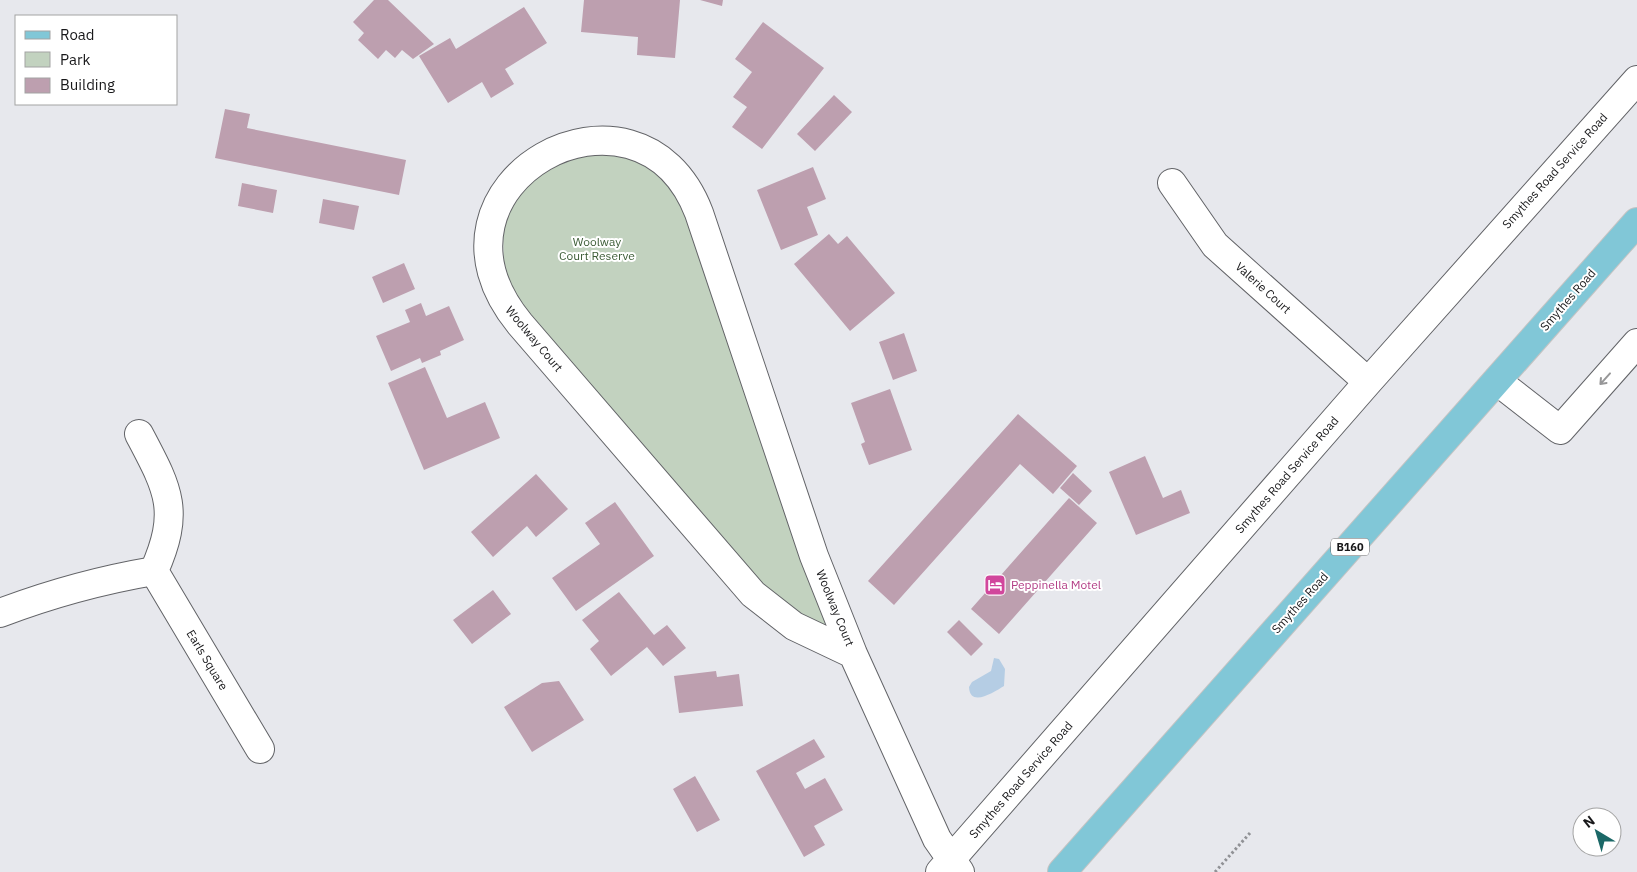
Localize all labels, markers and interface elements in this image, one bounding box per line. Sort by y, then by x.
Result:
legend [15,15,178,105]
text: Road [60,25,95,44]
text: Park [60,50,90,69]
text: Building [60,75,115,94]
street label: Smythes Road Service Road [1499,110,1610,231]
park label: Woolway Court Reserve [559,234,635,263]
street label: Valerie Court [1232,259,1294,317]
street label: Smythes Road [1537,266,1599,334]
street label: Woolway Court [503,303,566,375]
one-way arrow [1599,373,1610,386]
street label: Smythes Road Service Road [1232,413,1341,536]
road number: B160 [1331,538,1369,556]
street label: Woolway Court [813,567,858,648]
street label: Smythes Road [1268,569,1331,636]
hotel icon: Peppinella Motel [983,573,1007,597]
place label: Peppinella Motel [1011,577,1101,592]
street label: Earls Square [184,627,232,693]
street label: Smythes Road Service Road [966,718,1075,841]
north arrow [1572,807,1622,857]
text: N [1579,812,1599,832]

